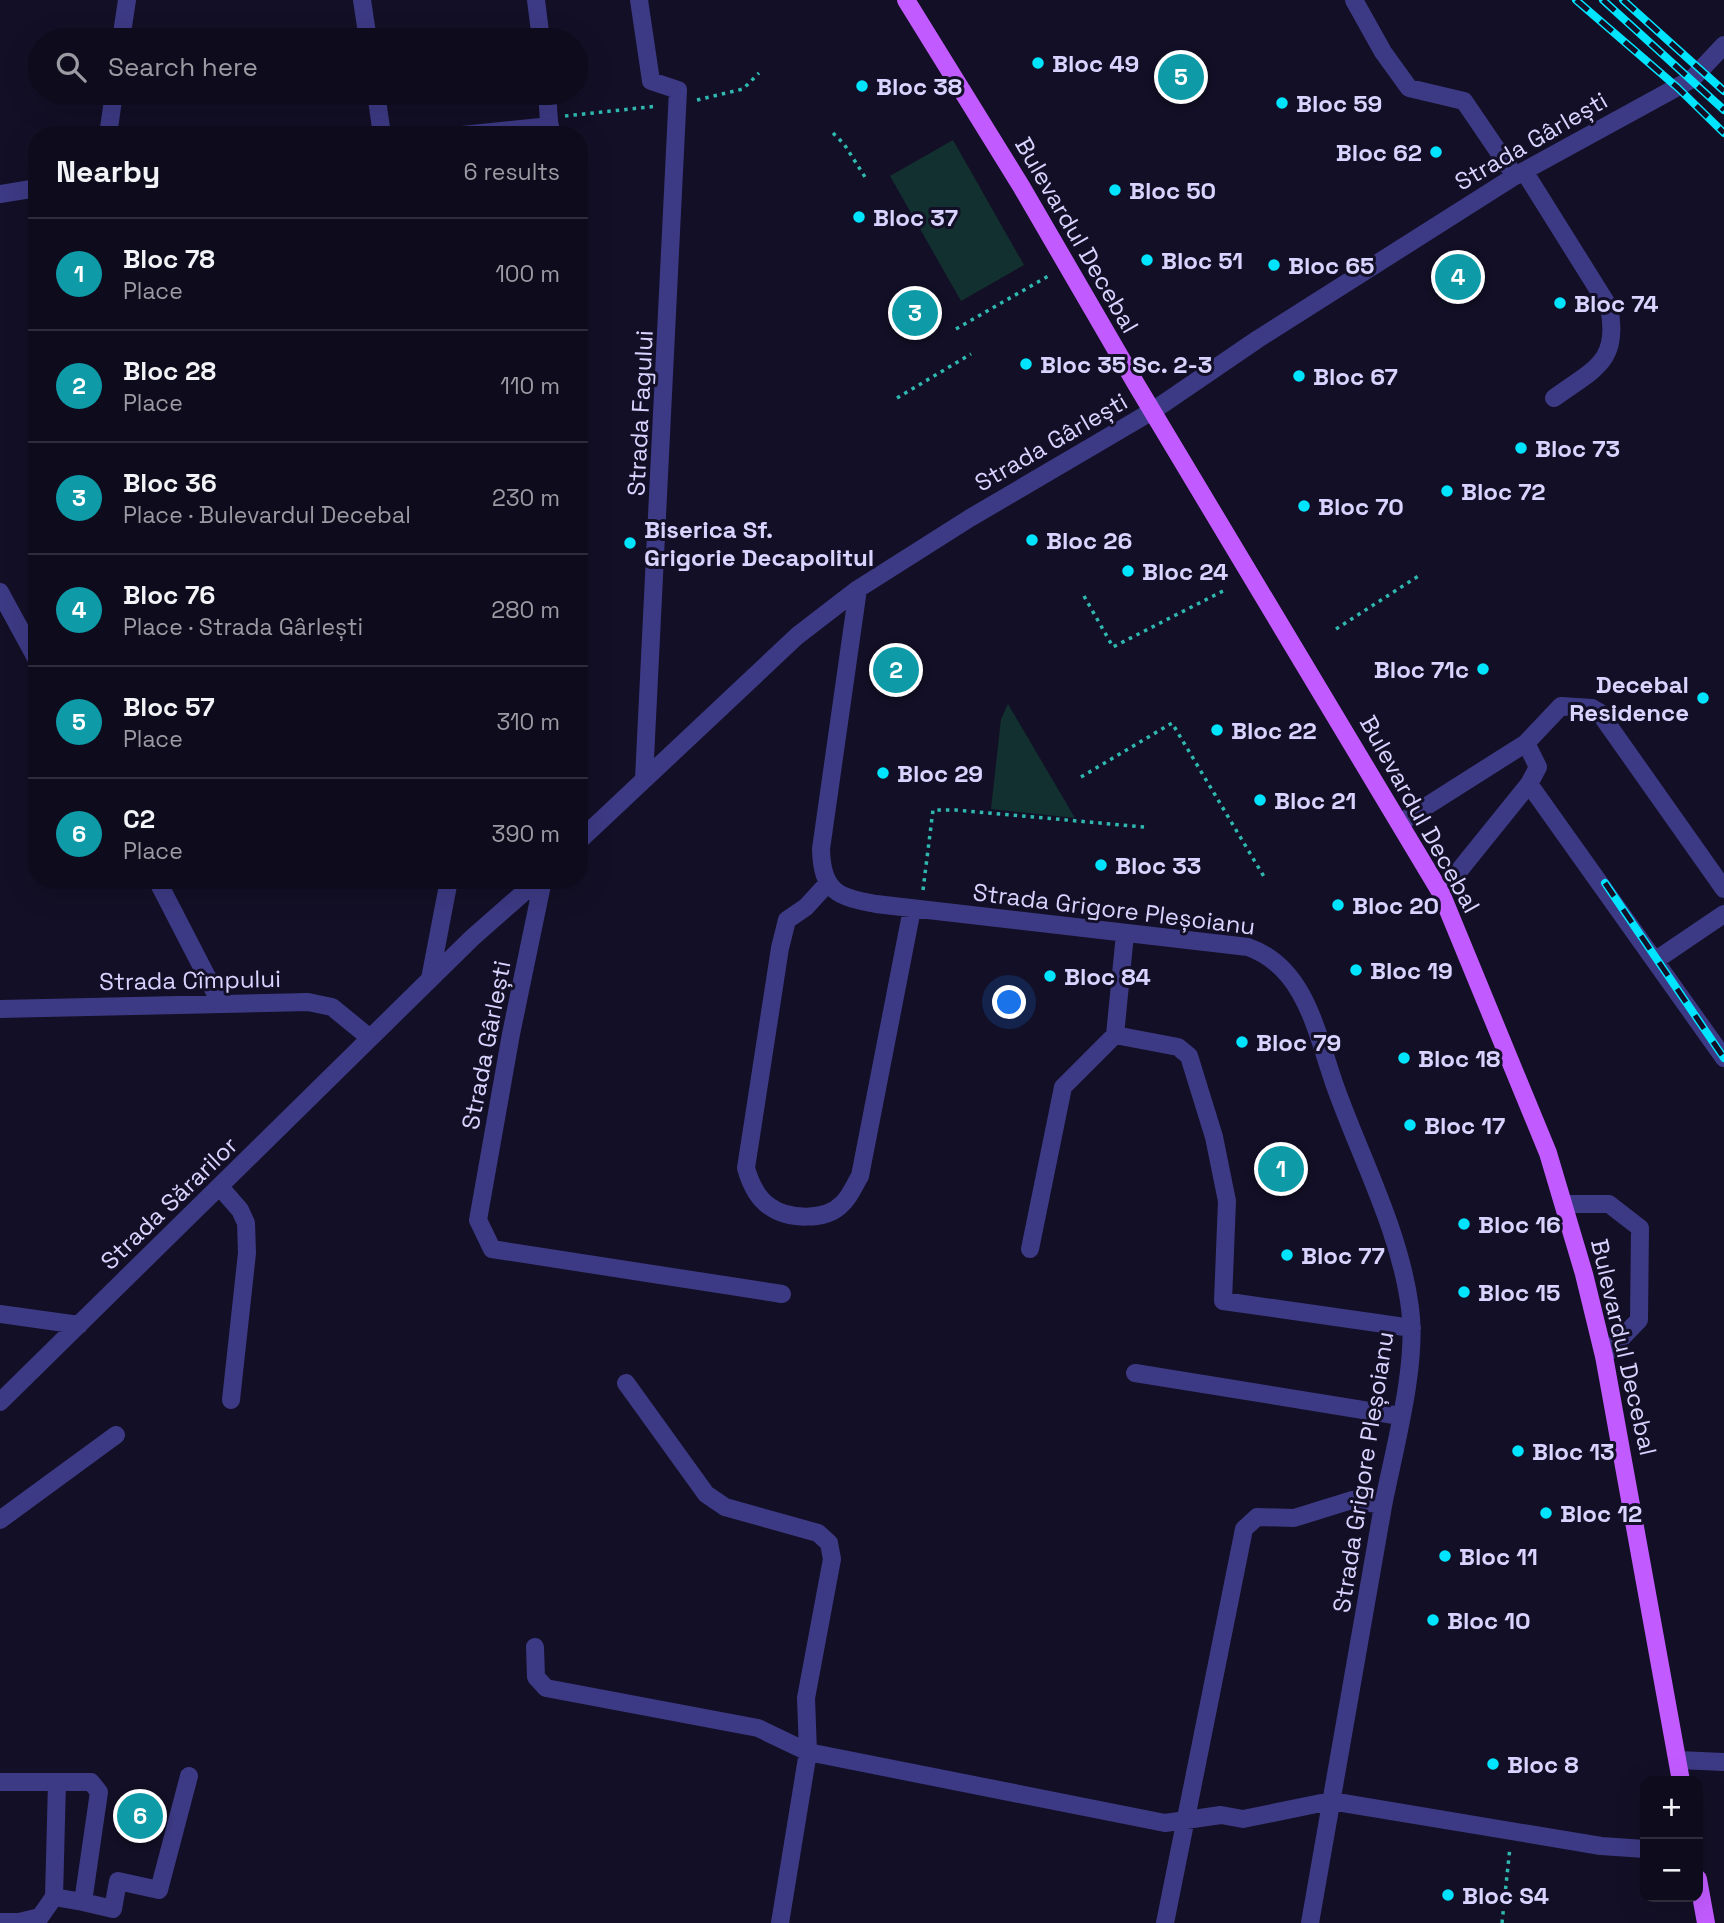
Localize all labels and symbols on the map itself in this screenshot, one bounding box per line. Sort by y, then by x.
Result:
place label: Bloc 49 [1052,48,1139,79]
pin: 5 [1158,51,1204,103]
marker: Bloc 49 [1030,55,1046,71]
place label: Bloc 38 [876,71,962,102]
marker: Bloc 38 [854,78,870,94]
street label: Strada Gârlești [1449,85,1613,197]
place label: Bloc 59 [1296,88,1382,119]
marker: Bloc 59 [1274,95,1290,111]
street label: Bulevardul Decebal [1008,131,1146,339]
place label: Bloc 62 [1336,137,1422,168]
marker: Bloc 62 [1428,144,1444,160]
place label: Bloc 50 [1129,175,1216,206]
marker: Bloc 50 [1107,182,1123,198]
place label: Bloc 37 [873,202,958,233]
marker: Bloc 37 [851,209,867,225]
place label: Bloc 51 [1161,245,1243,276]
place label: Bloc 65 [1288,250,1374,281]
pin: 4 [1435,251,1481,303]
marker: Bloc 51 [1139,252,1155,268]
marker: Bloc 65 [1266,257,1282,273]
pin: 3 [892,287,938,339]
place label: Bloc 74 [1574,288,1659,319]
marker: Bloc 74 [1552,295,1568,311]
street label: Strada Fagului [620,329,660,497]
place label: Bloc 35 Sc. 2-3 [1040,349,1212,380]
marker: Bloc 35 Sc. 2-3 [1018,356,1034,372]
place label: Bloc 67 [1313,361,1398,392]
marker: Bloc 67 [1291,368,1307,384]
street label: Strada Gârlești [969,386,1133,498]
place label: Bloc 73 [1535,433,1620,464]
marker: Bloc 73 [1513,440,1529,456]
place label: Bloc 72 [1461,476,1546,507]
marker: Bloc 72 [1439,483,1455,499]
place label: Bloc 70 [1318,491,1404,522]
marker: Bloc 70 [1296,498,1312,514]
place label: Biserica Sf. Grigorie Decapolitul [644,514,874,573]
place label: Bloc 26 [1046,525,1132,556]
marker: Bloc 26 [1024,532,1040,548]
marker: Biserica Sf. Grigorie Decapolitul [622,535,638,551]
place label: Bloc 24 [1142,556,1228,587]
marker: Bloc 24 [1120,563,1136,579]
pin: 2 [873,644,919,696]
place label: Bloc 71c [1374,654,1469,685]
marker: Bloc 71c [1475,661,1491,677]
place label: Decebal Residence [1569,669,1689,728]
marker: Decebal Residence [1695,690,1711,706]
street label: Bulevardul Decebal [1353,710,1487,918]
place label: Bloc 22 [1231,715,1317,746]
marker: Bloc 22 [1209,722,1225,738]
place label: Bloc 29 [897,758,983,789]
marker: Bloc 29 [875,765,891,781]
place label: Bloc 21 [1274,785,1356,816]
marker: Bloc 21 [1252,792,1268,808]
place label: Bloc 33 [1115,850,1201,881]
marker: Bloc 33 [1093,857,1109,873]
street label: Strada Grigore Pleșoianu [971,876,1257,942]
place label: Bloc 20 [1352,890,1439,921]
marker: Bloc 20 [1330,897,1346,913]
place label: Bloc 19 [1370,955,1453,986]
street label: Strada Gârlești [454,958,518,1132]
place label: Bloc 84 [1064,961,1151,992]
marker: Bloc 19 [1348,962,1364,978]
street label: Strada Cîmpului [99,963,281,997]
marker: Bloc 84 [1042,968,1058,984]
your location [992,985,1026,1019]
place label: Bloc 79 [1256,1027,1341,1058]
marker: Bloc 79 [1234,1034,1250,1050]
place label: Bloc 18 [1418,1043,1500,1074]
marker: Bloc 18 [1396,1050,1412,1066]
place label: Bloc 17 [1424,1110,1505,1141]
marker: Bloc 17 [1402,1117,1418,1133]
street label: Strada Sărarilor [94,1130,244,1276]
pin: 1 [1258,1143,1304,1195]
place label: Bloc 16 [1478,1209,1561,1240]
marker: Bloc 16 [1456,1216,1472,1232]
street label: Bulevardul Decebal [1584,1236,1664,1458]
place label: Bloc 77 [1301,1240,1385,1271]
marker: Bloc 77 [1279,1247,1295,1263]
place label: Bloc 15 [1478,1277,1560,1308]
marker: Bloc 15 [1456,1284,1472,1300]
street label: Strada Grigore Pleșoianu [1325,1329,1401,1615]
place label: Bloc 13 [1532,1436,1615,1467]
marker: Bloc 13 [1510,1443,1526,1459]
place label: Bloc 12 [1560,1498,1642,1529]
marker: Bloc 12 [1538,1505,1554,1521]
place label: Bloc 11 [1459,1541,1538,1572]
marker: Bloc 11 [1437,1548,1453,1564]
place label: Bloc 10 [1447,1605,1531,1636]
marker: Bloc 10 [1425,1612,1441,1628]
place label: Bloc 8 [1507,1749,1579,1780]
marker: Bloc 8 [1485,1756,1501,1772]
pin: 6 [117,1790,163,1842]
place label: Bloc S4 [1462,1880,1549,1911]
marker: Bloc S4 [1440,1887,1456,1903]

